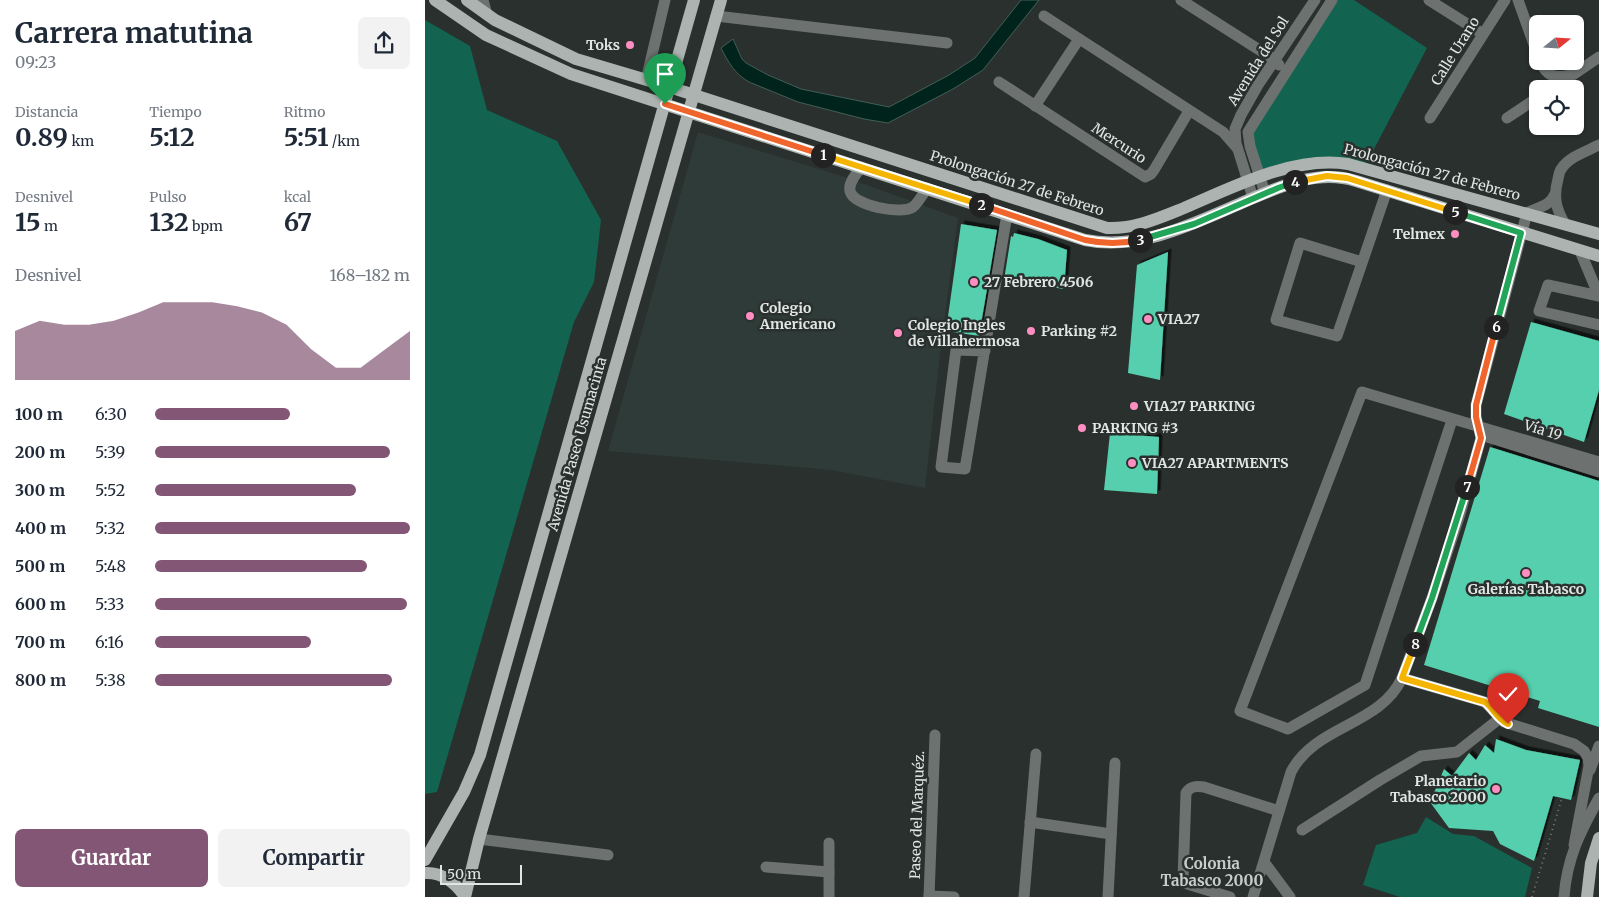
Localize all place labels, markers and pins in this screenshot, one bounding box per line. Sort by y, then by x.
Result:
place label: Toks [586,36,620,54]
marker: Toks [624,39,636,51]
pin [644,53,686,104]
pin: 1 [811,142,835,168]
pin: 4 [1283,170,1307,194]
pin: 2 [969,192,993,218]
pin: 5 [1443,200,1467,224]
place label: Telmex [1393,225,1445,243]
pin: 3 [1127,228,1153,252]
marker: Telmex [1449,228,1461,240]
place label: 27 Febrero 4506 [984,273,1094,291]
marker: 27 Febrero 4506 [968,276,980,288]
place label: Colegio Americano [759,299,836,333]
marker: Colegio Americano [744,310,756,322]
place label: VIA27 [1157,310,1200,328]
marker: VIA27 [1142,313,1154,325]
pin: 6 [1483,314,1509,340]
place label: Colegio Ingles de Villahermosa [908,316,1020,350]
place label: Parking #2 [1041,322,1117,340]
marker: Parking #2 [1025,325,1037,337]
marker: Colegio Ingles de Villahermosa [892,327,904,339]
place label: VIA27 PARKING [1143,397,1256,415]
marker: VIA27 PARKING [1128,400,1140,412]
place label: PARKING #3 [1092,419,1178,437]
marker: PARKING #3 [1076,422,1088,434]
place label: VIA27 APARTMENTS [1141,454,1289,472]
marker: VIA27 APARTMENTS [1126,457,1138,469]
pin: 7 [1455,474,1479,500]
marker: Galerías Tabasco [1520,567,1532,579]
place label: Galerías Tabasco [1468,580,1584,598]
pin: 8 [1403,632,1427,656]
pin [1487,673,1529,724]
place label: Planetario Tabasco 2000 [1390,772,1486,806]
marker: Planetario Tabasco 2000 [1490,783,1502,795]

